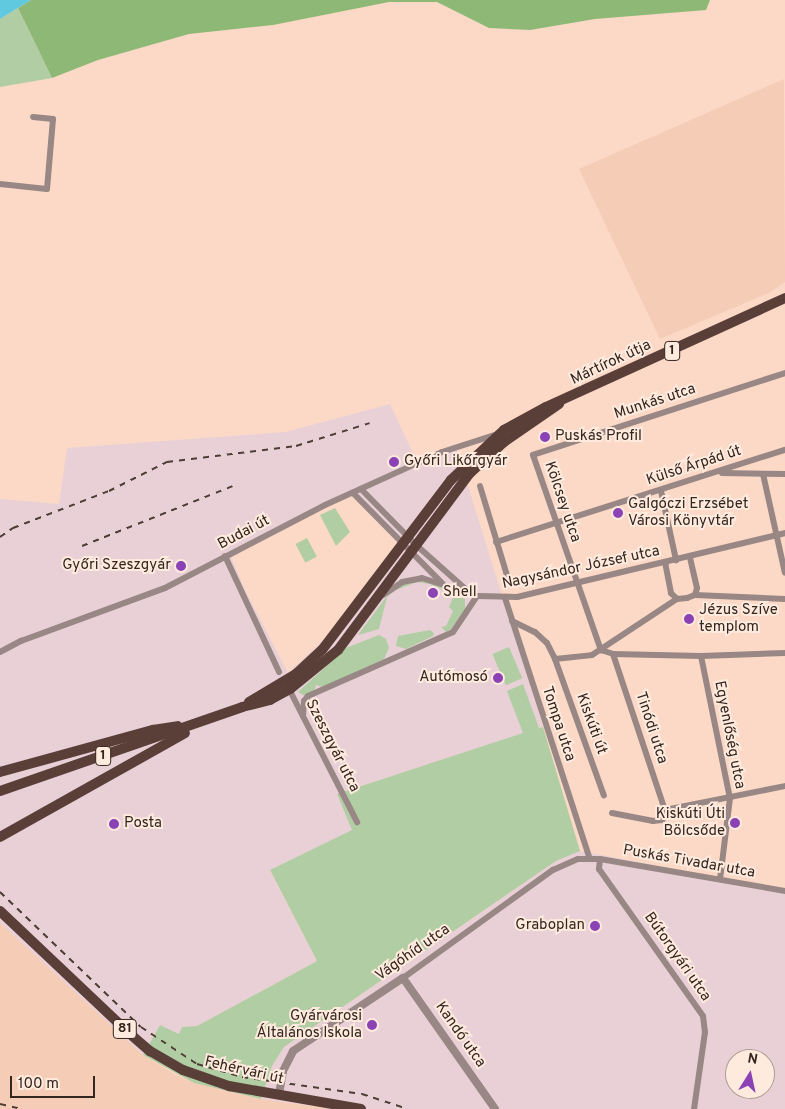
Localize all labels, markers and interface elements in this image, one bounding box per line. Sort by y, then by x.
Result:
street label: Mártírok útja [568,337,654,389]
road number: 1 [663,340,681,362]
street label: Munkás utca [612,380,698,424]
place label: Puskás Profil [555,428,642,446]
marker: Puskás Profil [539,431,551,443]
street label: Külső Árpád út [644,442,744,490]
place label: Győri Likőrgyár [404,453,508,471]
marker: Győri Likőrgyár [388,456,400,468]
street label: Kölcsey utca [540,459,584,545]
place label: Galgóczi Erzsébet Városi Könyvtár [628,495,748,530]
marker: Galgóczi Erzsébet Városi Könyvtár [612,507,624,519]
street label: Budai út [215,512,273,554]
street label: Nagysándor József utca [501,543,661,593]
place label: Győri Szeszgyár [62,557,171,575]
marker: Győri Szeszgyár [175,560,187,572]
place label: Shell [443,584,477,602]
marker: Shell [427,587,439,599]
place label: Jézus Szíve templom [699,601,778,636]
marker: Jézus Szíve templom [683,613,695,625]
place label: Autómosó [419,669,488,687]
marker: Autómosó [492,672,504,684]
street label: Egyenlőség utca [710,679,748,791]
street label: Tompa utca [537,684,579,764]
street label: Tinódi utca [631,690,671,766]
street label: Kiskúti út [572,691,610,757]
street label: Szeszgyár utca [301,697,363,795]
road number: 1 [94,744,112,768]
place label: Kiskúti Úti Bölcsőde [656,805,725,840]
place label: Posta [124,815,162,833]
marker: Kiskúti Úti Bölcsőde [729,817,741,829]
marker: Posta [108,818,120,830]
street label: Puskás Tivadar utca [621,841,757,883]
street label: Bútorgyári utca [640,909,714,1005]
place label: Graboplan [515,917,585,935]
marker: Graboplan [589,920,601,932]
street label: Vágóhíd utca [372,921,454,985]
street label: Kandó utca [431,999,489,1071]
place label: Gyárvárosi Általános Iskola [257,1007,362,1042]
road number: 81 [112,1018,138,1040]
marker: Gyárvárosi Általános Iskola [366,1019,378,1031]
north arrow [725,1049,775,1099]
text: N [746,1050,759,1069]
street label: Fehérvári út [203,1053,285,1089]
scale bar [12,1066,98,1098]
text: 100 m [18,1075,59,1094]

